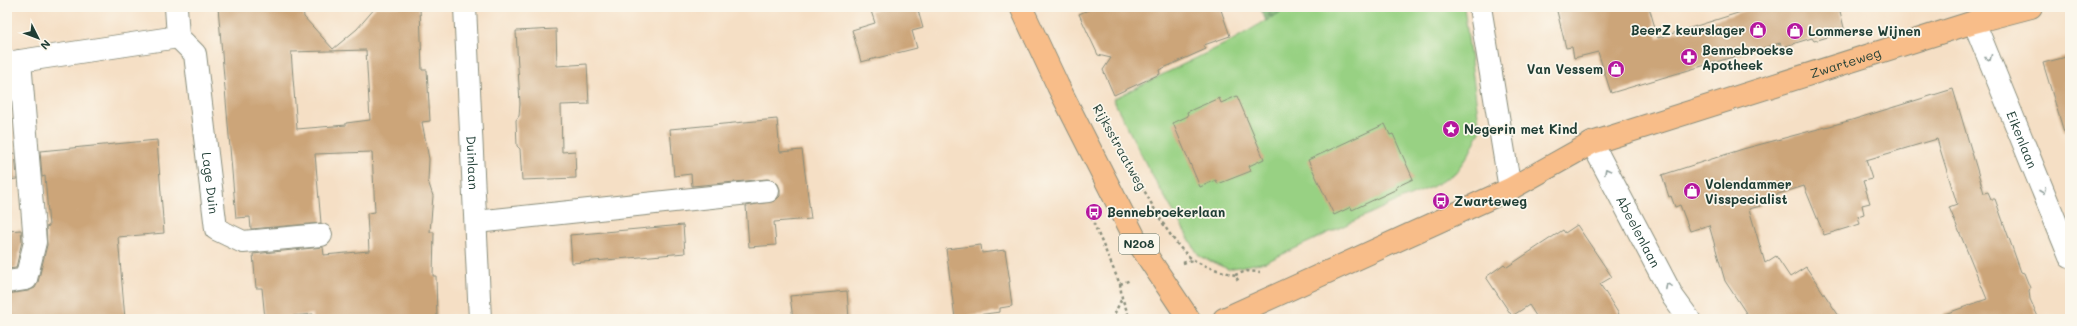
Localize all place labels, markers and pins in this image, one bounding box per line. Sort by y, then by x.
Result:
shop icon: BeerZ keurslager [1748,20,1768,40]
place label: BeerZ keurslager [1631,21,1745,38]
shop icon: Lommerse Wijnen [1785,21,1805,41]
place label: Lommerse Wijnen [1808,22,1921,39]
place label: Bennebroekse Apotheek [1702,41,1793,73]
pharmacy icon: Bennebroekse Apotheek [1679,47,1699,67]
shop icon: Van Vessem [1606,59,1626,79]
place label: Van Vessem [1527,60,1603,77]
place icon: Negerin met Kind [1441,119,1461,139]
place label: Negerin met Kind [1464,120,1578,137]
place label: Volendammer Visspecialist [1705,175,1792,207]
shop icon: Volendammer Visspecialist [1682,181,1702,201]
bus stop icon: Zwarteweg [1431,191,1451,211]
place label: Zwarteweg [1454,192,1527,209]
bus stop icon: Bennebroekerlaan [1084,202,1104,222]
place label: Bennebroekerlaan [1107,203,1225,220]

